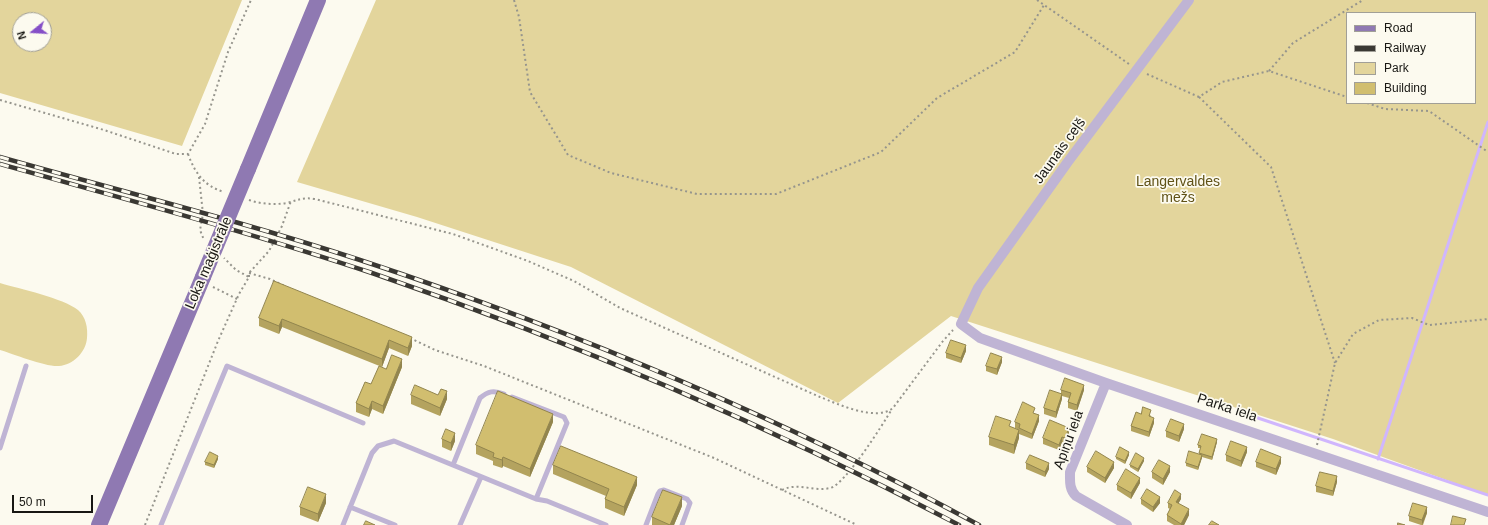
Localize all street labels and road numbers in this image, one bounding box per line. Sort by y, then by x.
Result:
street label: Jaunais ceļš [1031,115,1089,187]
street label: Loka maģistrāle [182,214,236,312]
street label: Parka iela [1195,390,1259,426]
street label: Apiņu iela [1051,408,1087,472]

